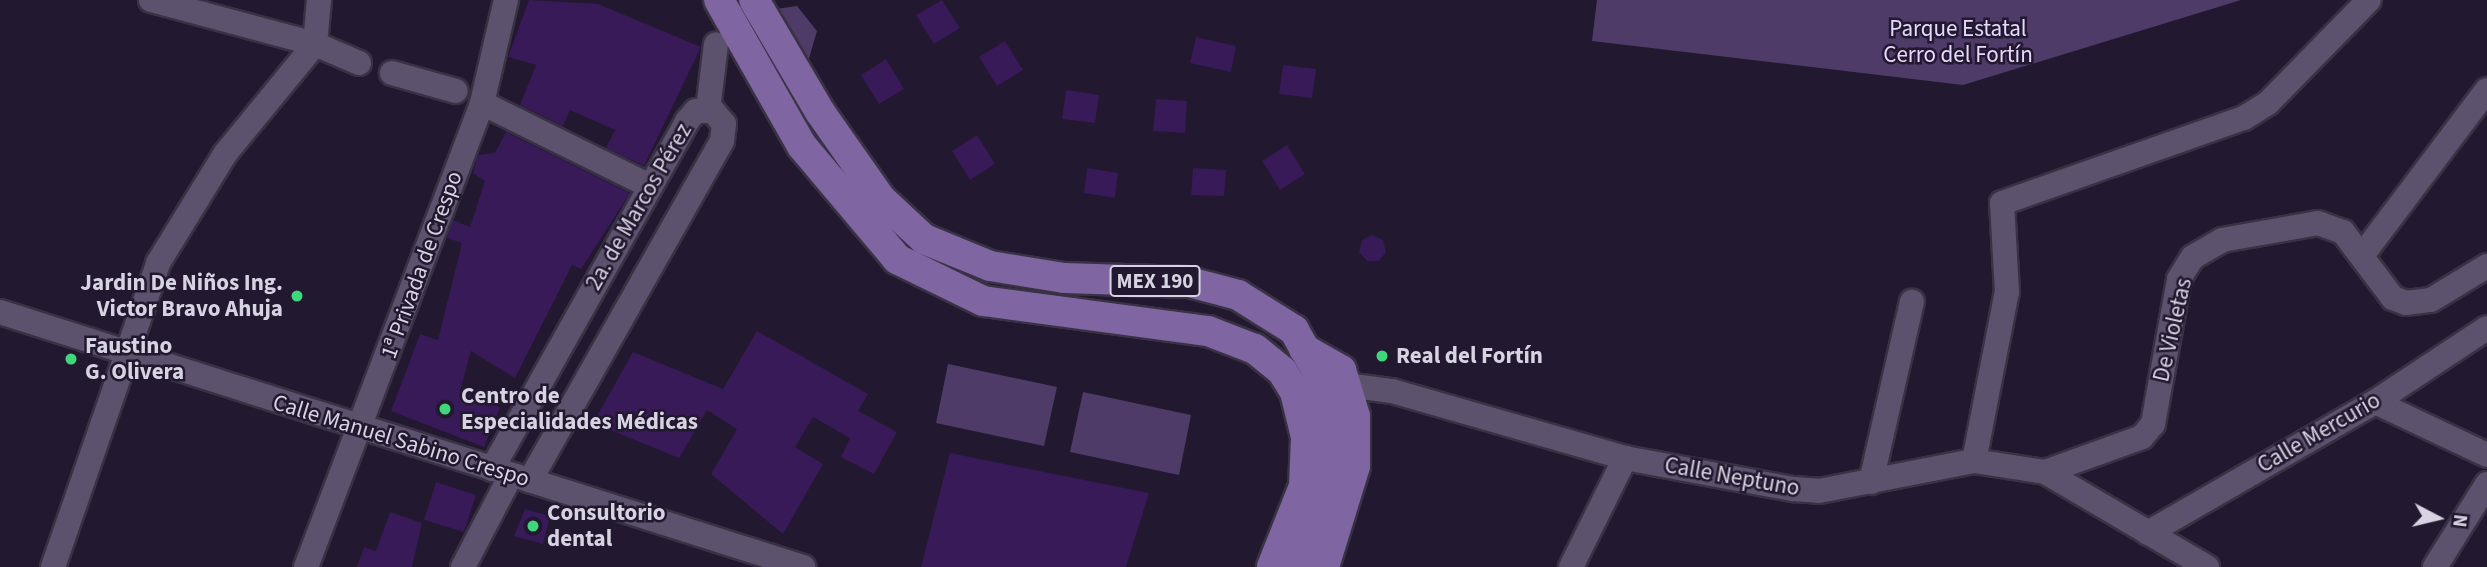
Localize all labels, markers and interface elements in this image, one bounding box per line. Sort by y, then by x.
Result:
park label: Parque Estatal Cerro del Fortín [1883,15,2033,69]
street label: 2a. de Marcos Pérez [580,119,698,295]
street label: 1ª Privada de Crespo [375,168,469,362]
road number: MEX 190 [1110,264,1200,298]
place label: Jardin De Niños Ing. Victor Bravo Ahuja [80,269,283,323]
street label: De Violetas [2148,275,2198,385]
marker: Jardin De Niños Ing. Victor Bravo Ahuja [289,288,305,304]
place label: Faustino G. Olivera [85,332,184,386]
place label: Real del Fortín [1396,342,1543,370]
marker: Real del Fortín [1374,348,1390,364]
marker: Faustino G. Olivera [63,351,79,367]
place label: Centro de Especialidades Médicas [461,382,698,436]
street label: Calle Mercurio [2253,387,2385,479]
street label: Calle Manuel Sabino Crespo [269,389,533,493]
marker: Centro de Especialidades Médicas [435,399,455,419]
street label: Calle Neptuno [1662,452,1802,502]
north arrow [2403,483,2473,553]
place label: Consultorio dental [547,499,666,553]
text: N [2445,513,2474,529]
marker: Consultorio dental [525,518,541,534]

